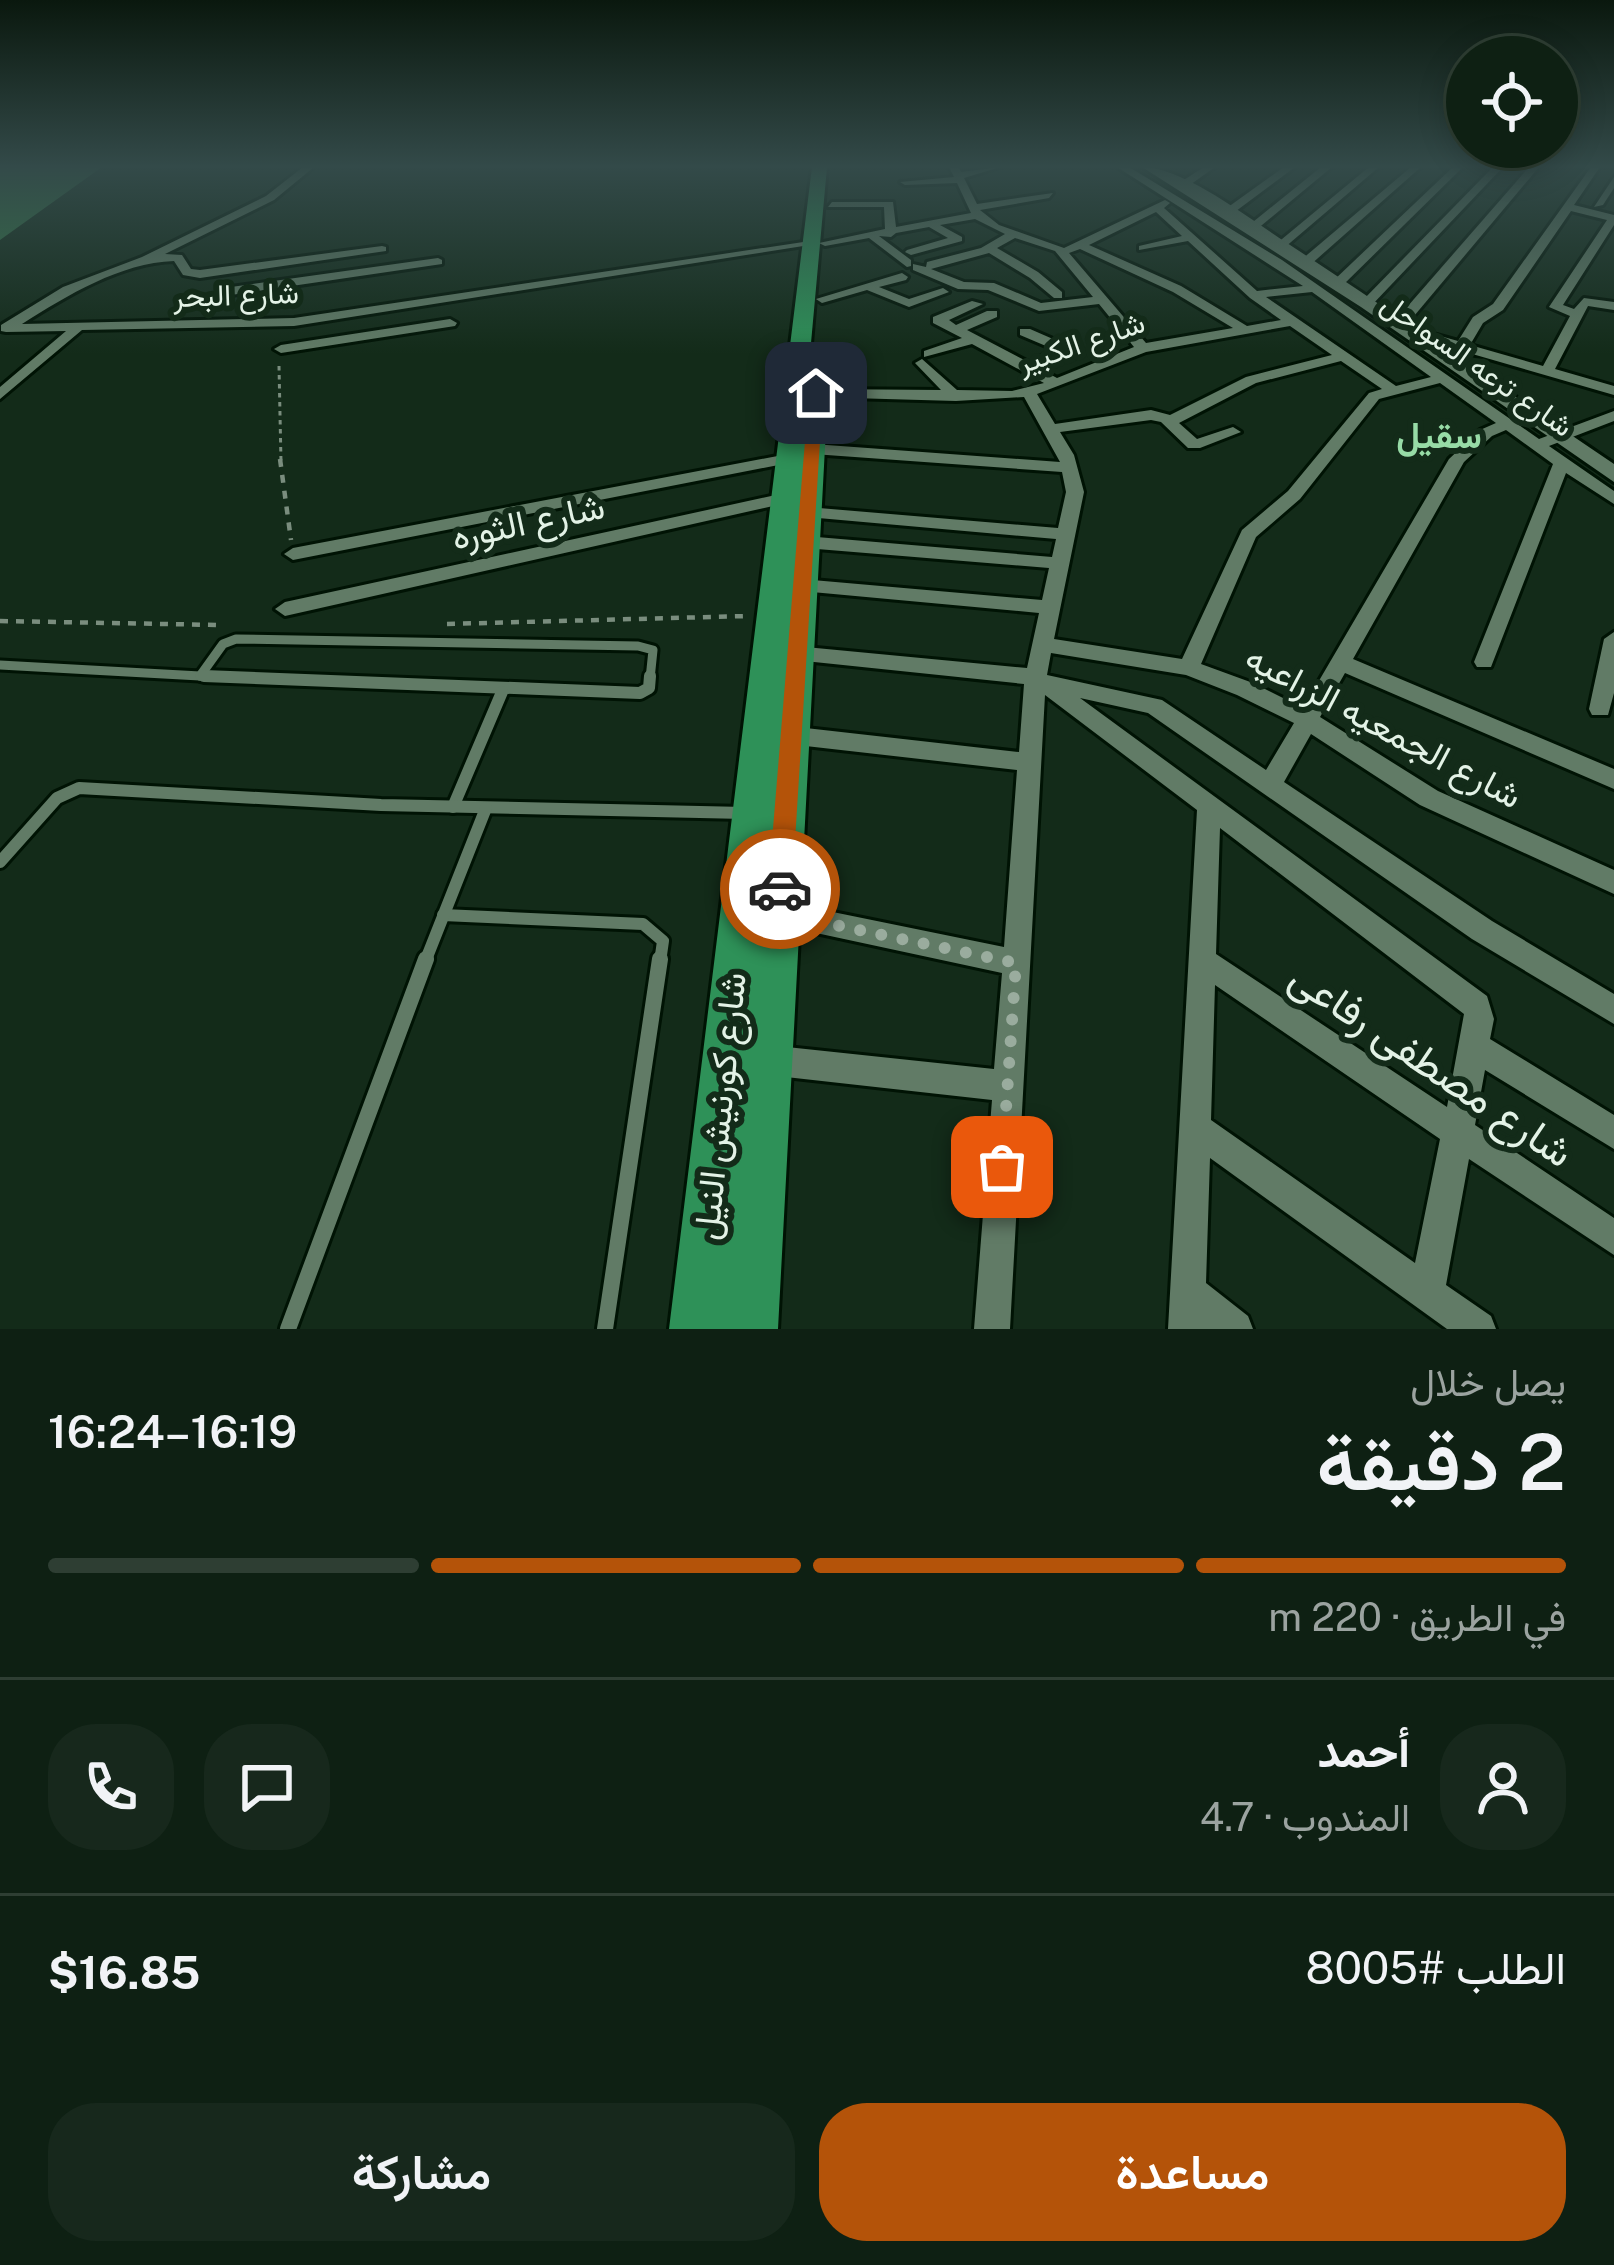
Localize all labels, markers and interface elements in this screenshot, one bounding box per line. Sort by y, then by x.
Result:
map controls [1446,36,1578,168]
button: locate [1446,36,1578,168]
street label: شارع البحر [172,274,299,317]
street label: شارع ترعه السواحل [1373,285,1580,446]
street label: شارع الكبير [1011,303,1150,384]
pin [765,342,867,444]
icon: home [783,360,849,426]
district label: سقيل [1396,414,1482,457]
street label: شارع الثوره [448,484,609,562]
street label: شارع الجمعيه الزراعيه [1237,635,1529,820]
courier [720,829,840,949]
icon: car [747,856,813,922]
street label: شارع مصطفى رفاعى [1279,951,1583,1181]
street label: شارع كورنيش النيل [684,970,758,1242]
pin [951,1116,1053,1218]
icon: bag [969,1134,1035,1200]
text: يصل خلال [1410,1359,1566,1405]
text: 16:19–16:24 [48,1405,297,1458]
text: 2 دقيقة [1316,1416,1566,1508]
text: في الطريق · 220 m [1268,1594,1566,1640]
button: phone [48,1724,174,1850]
button: chat [204,1724,330,1850]
text: أحمد [1318,1724,1410,1777]
button: person [1440,1724,1566,1850]
text: المندوب · 4.7 [1200,1794,1410,1840]
text: الطلب #8005 [1306,1941,1566,1994]
text: $16.85 [48,1946,200,1999]
button: مشاركة [48,2103,795,2241]
button: مساعدة [819,2103,1566,2241]

